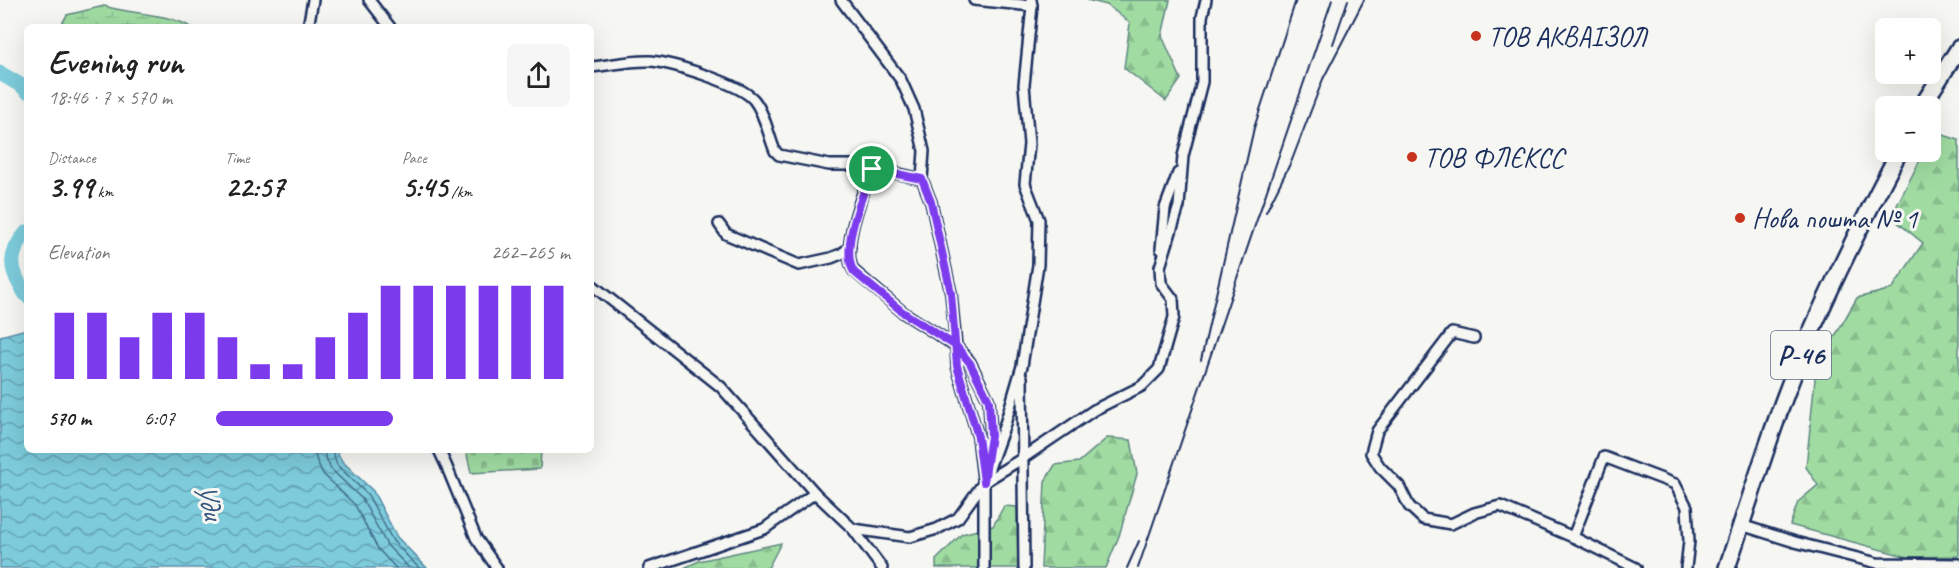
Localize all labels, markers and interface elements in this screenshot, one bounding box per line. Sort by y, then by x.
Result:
map controls [1875,18,1941,162]
button: + [1875,18,1941,84]
place label: ТОВ АКВАІЗОЛ [1488,19,1649,54]
marker: ТОВ АКВАІЗОЛ [1469,29,1483,43]
text: Evening run [48,41,183,83]
button: share [507,44,570,107]
text: 18:46 · 7 × 570 m [48,85,172,110]
button: − [1875,96,1941,162]
place label: ТОВ ФЛЄКСС [1424,140,1567,175]
pin [846,143,897,194]
text: Distance [48,148,96,168]
text: Time [225,148,249,168]
text: Pace [402,148,427,168]
marker: ТОВ ФЛЄКСС [1405,150,1419,164]
icon: arrive [855,152,888,185]
text: 3.99 [48,168,94,206]
text: 22:57 [225,168,284,206]
text: 5:45 [402,168,447,206]
text: km [94,182,113,202]
text: /km [447,182,472,202]
place label: Нова пошта № 1 [1752,201,1919,236]
marker: Нова пошта № 1 [1733,211,1747,225]
text: Elevation [48,240,110,265]
text: 262–265 m [491,240,570,265]
road number: Р-46 [1771,331,1831,379]
text: 570 m [48,406,91,431]
text: 6:07 [144,406,175,431]
water label: Уди [185,477,234,528]

